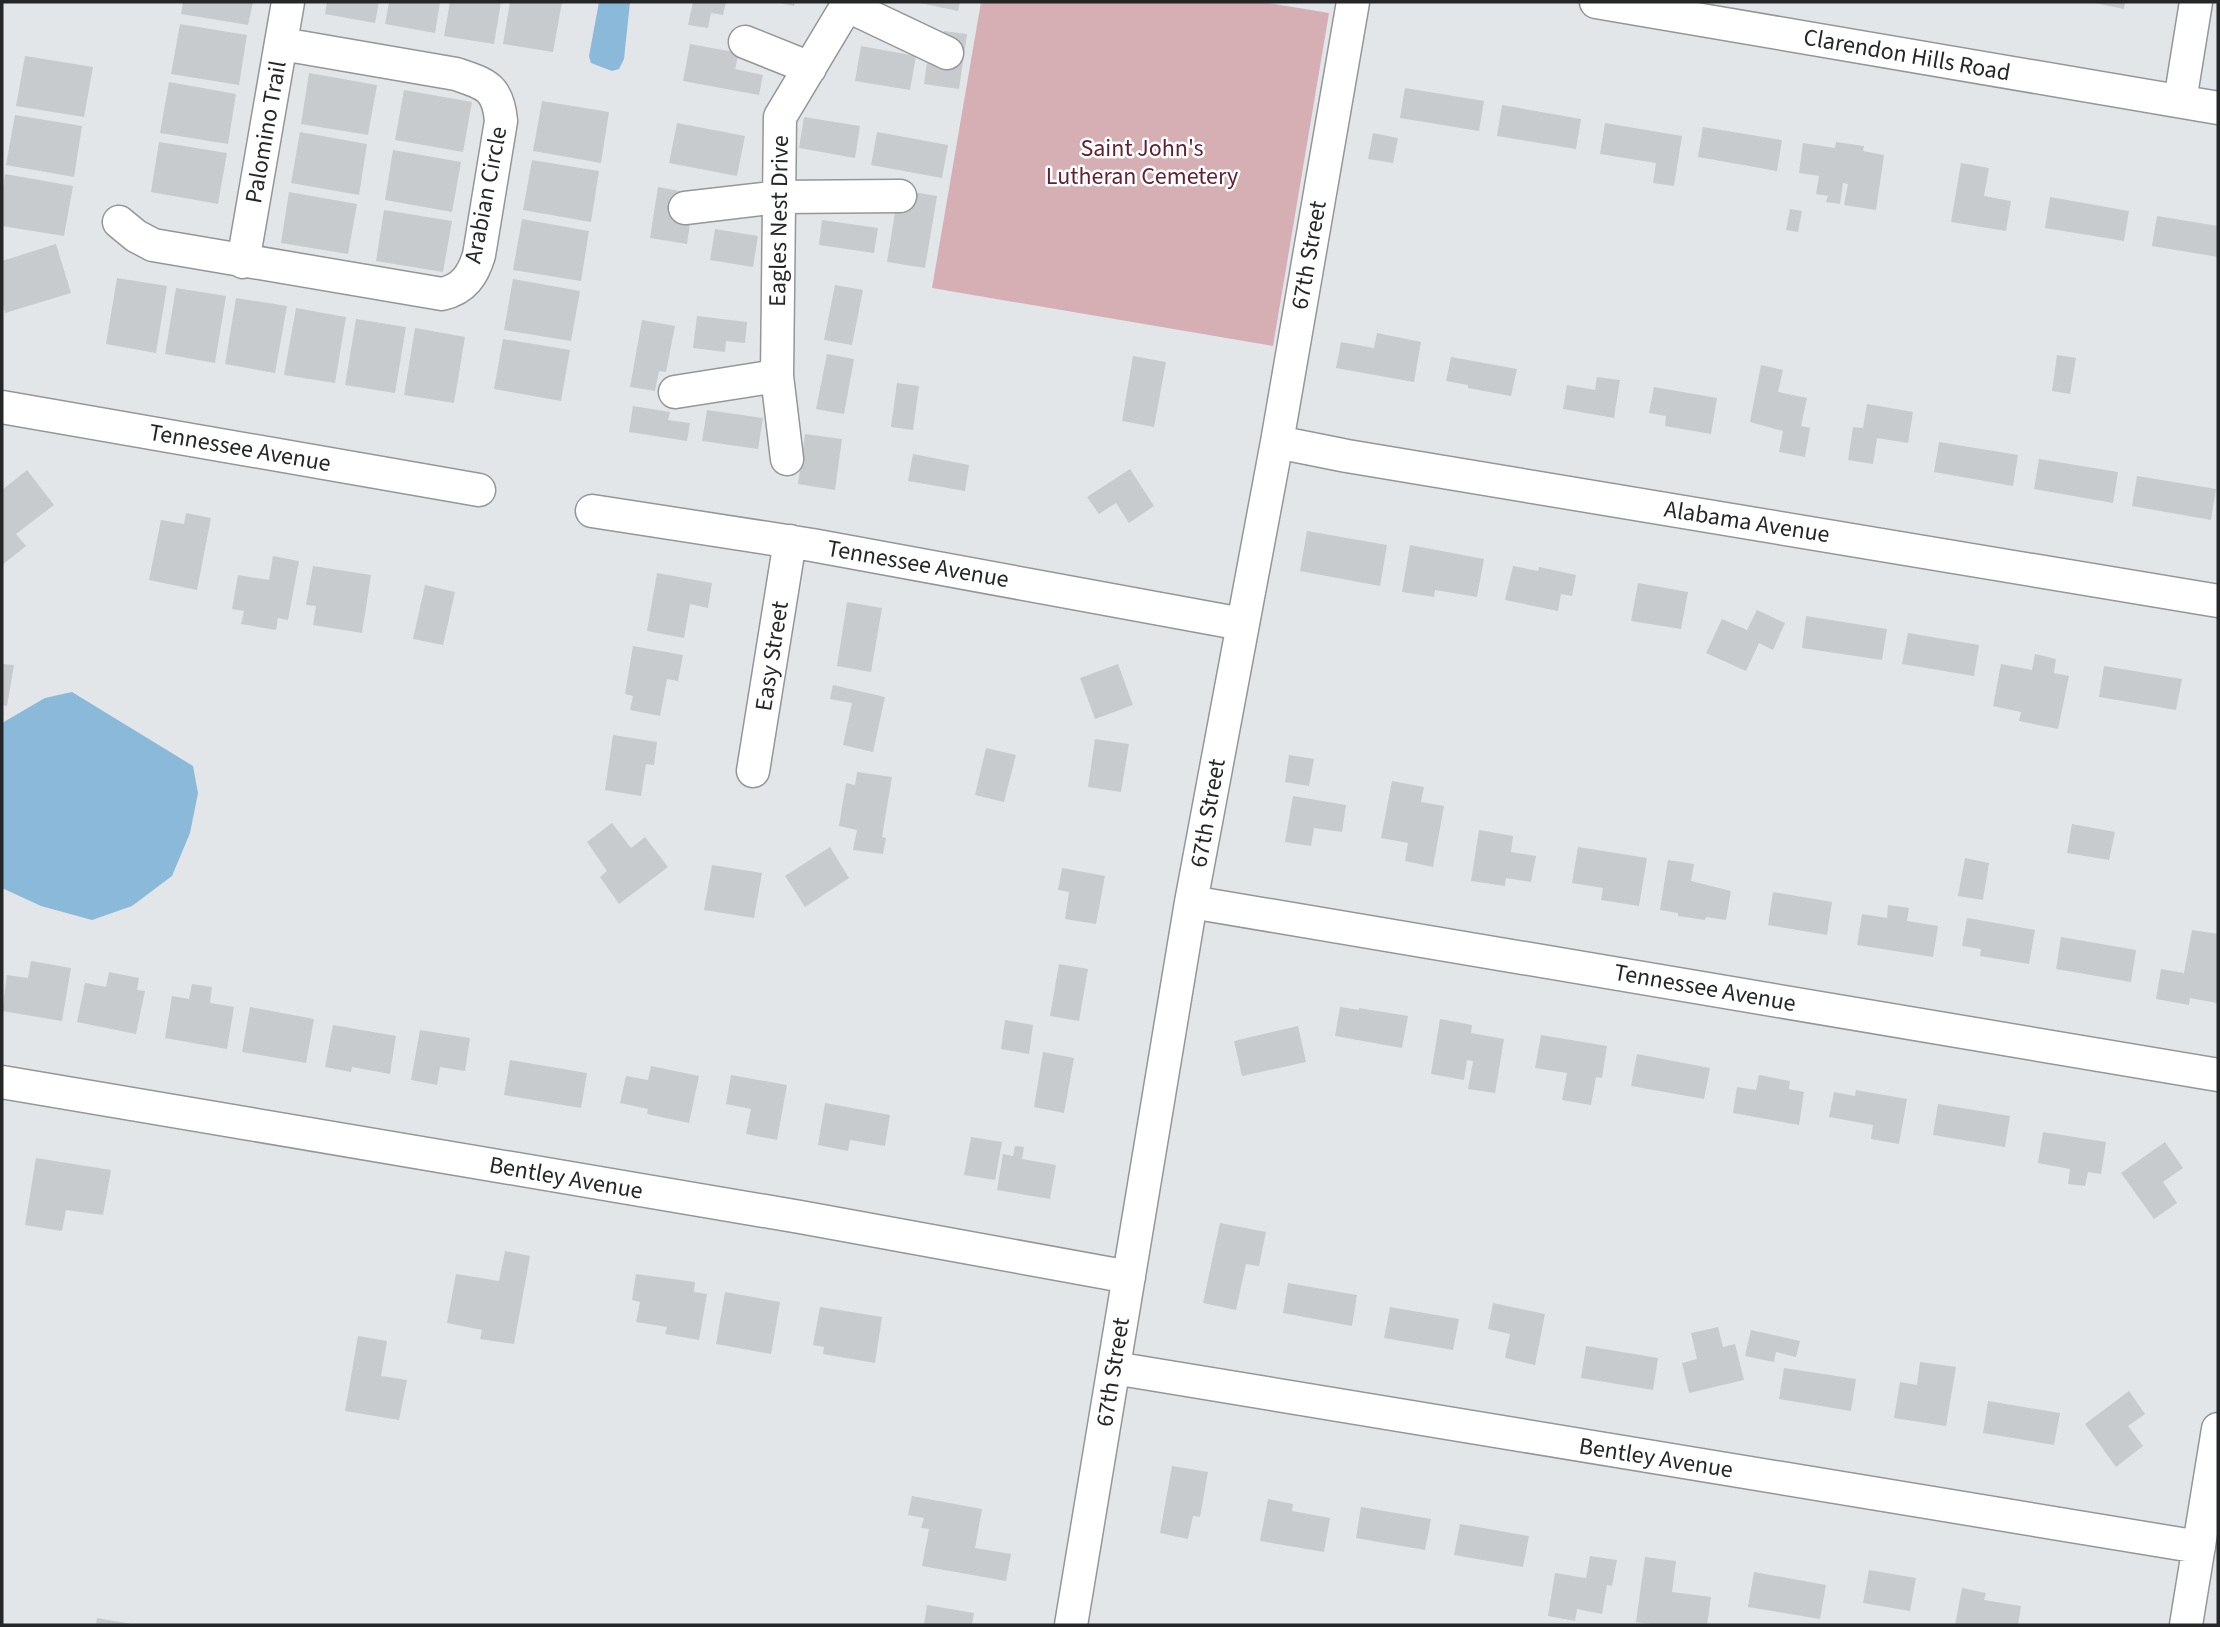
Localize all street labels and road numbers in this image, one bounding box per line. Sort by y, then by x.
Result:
street label: Clarendon Hills Road [1801,20,2013,90]
street label: Palomino Trail [236,58,296,206]
street label: Arabian Circle [456,124,516,266]
street label: Eagles Nest Drive [760,135,798,307]
street label: 67th Street [1282,198,1336,312]
street label: Tennessee Avenue [146,415,334,481]
street label: Alabama Avenue [1662,492,1832,552]
street label: Tennessee Avenue [824,531,1012,597]
street label: Easy Street [746,598,798,714]
street label: 67th Street [1181,756,1235,870]
street label: Tennessee Avenue [1611,955,1799,1021]
street label: Bentley Avenue [486,1147,646,1209]
street label: 67th Street [1087,1315,1139,1429]
street label: Bentley Avenue [1577,1429,1735,1487]

